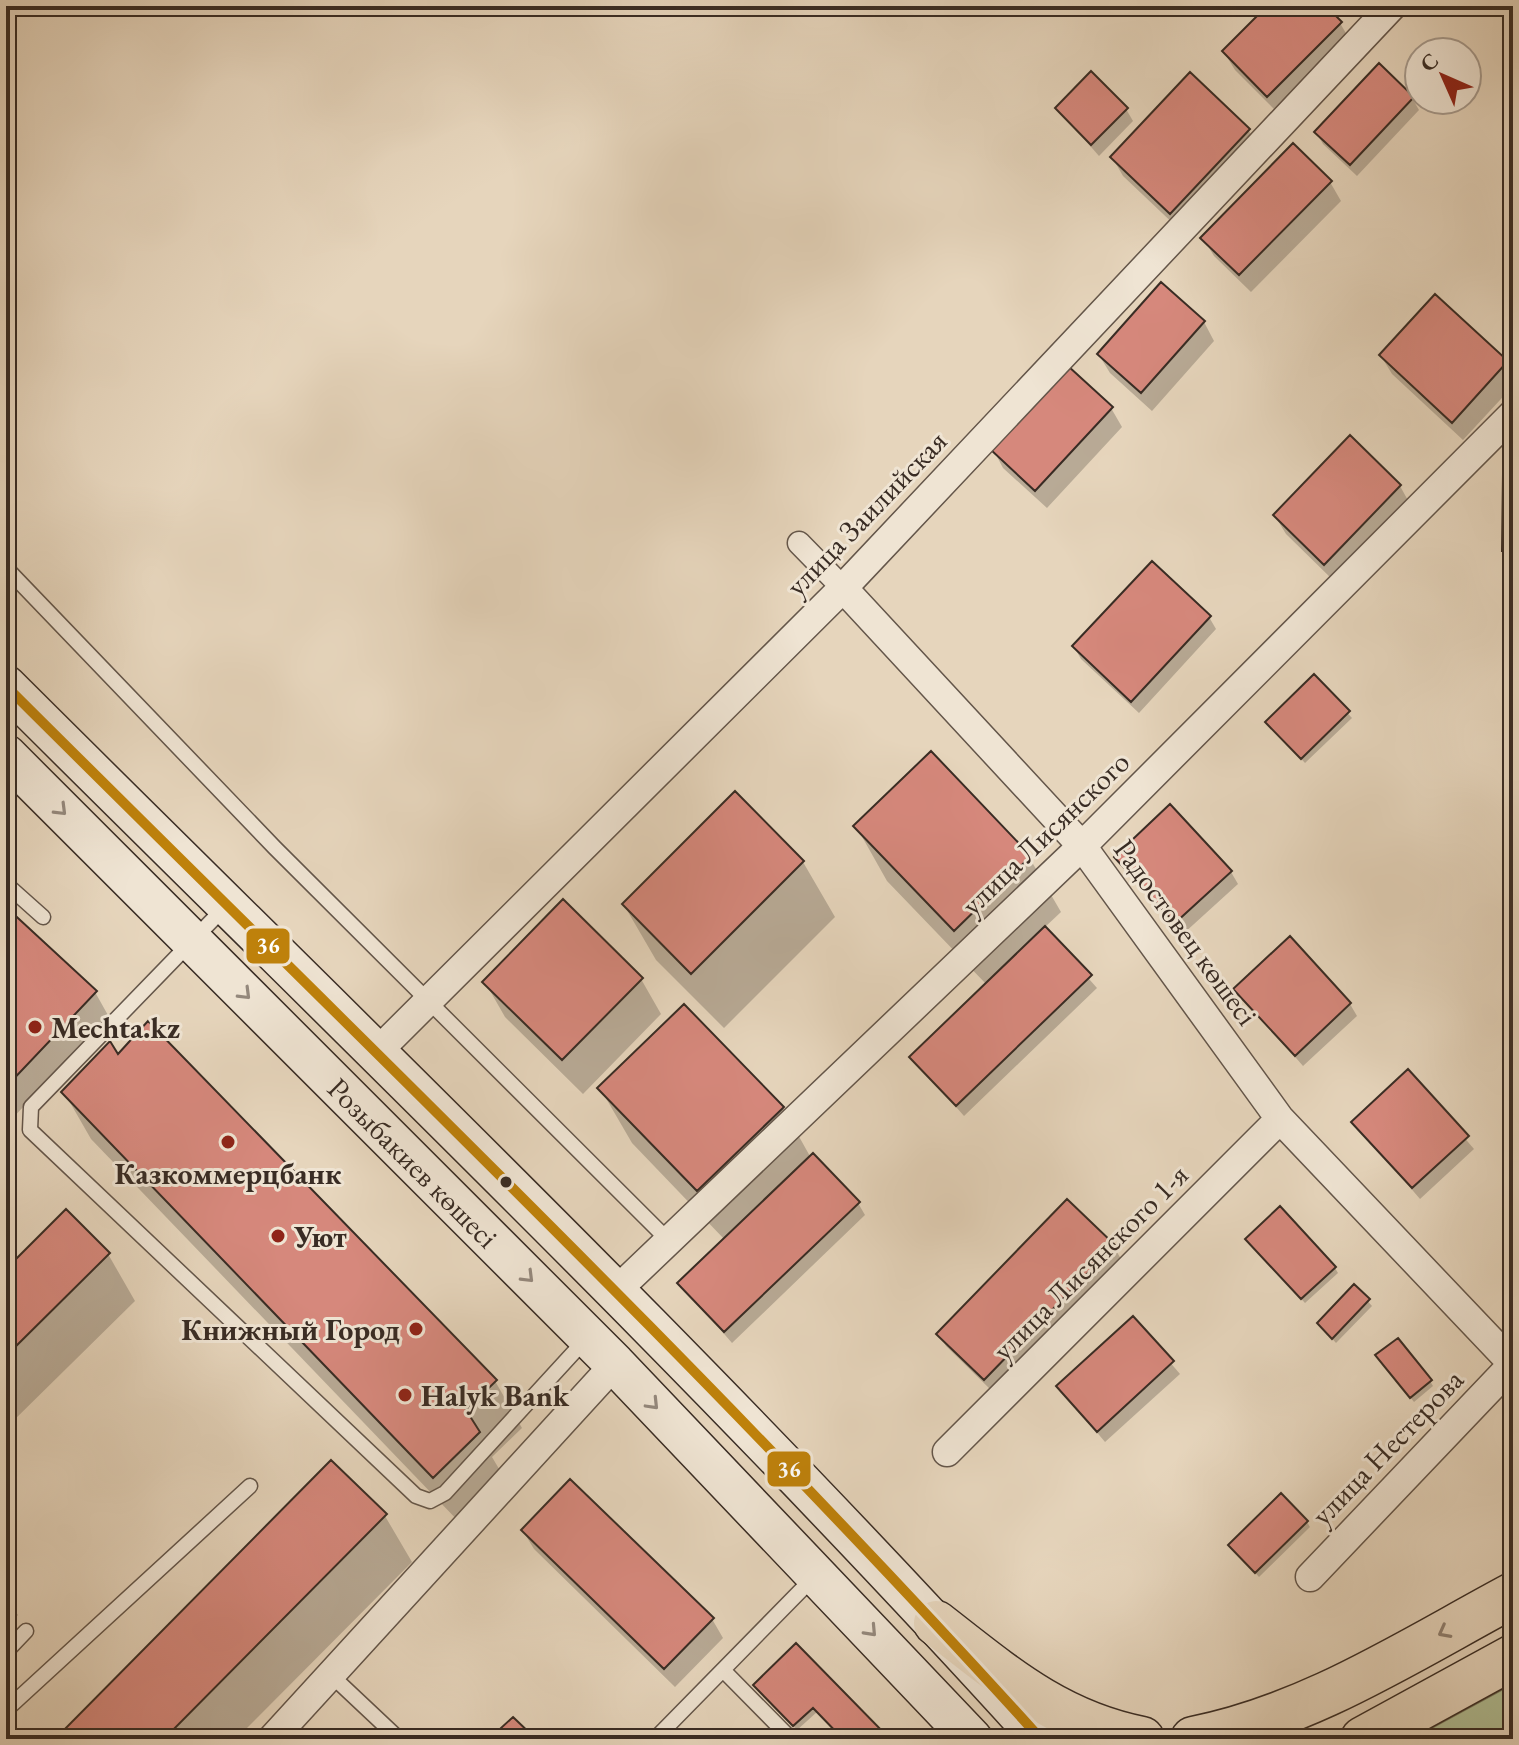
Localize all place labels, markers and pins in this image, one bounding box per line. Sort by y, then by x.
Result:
place label: Mechta.kz [51,1008,180,1047]
marker: Mechta.kz [26,1018,44,1036]
marker: Казкоммерцбанк [219,1133,237,1151]
place label: Казкоммерцбанк [114,1154,342,1193]
unlabelled marker [498,1174,514,1190]
place label: Уют [293,1217,347,1256]
marker: Уют [269,1227,287,1245]
place label: Книжный Город [181,1310,400,1349]
marker: Книжный Город [407,1320,425,1338]
place label: Halyk Bank [421,1376,570,1415]
marker: Halyk Bank [396,1386,414,1404]

